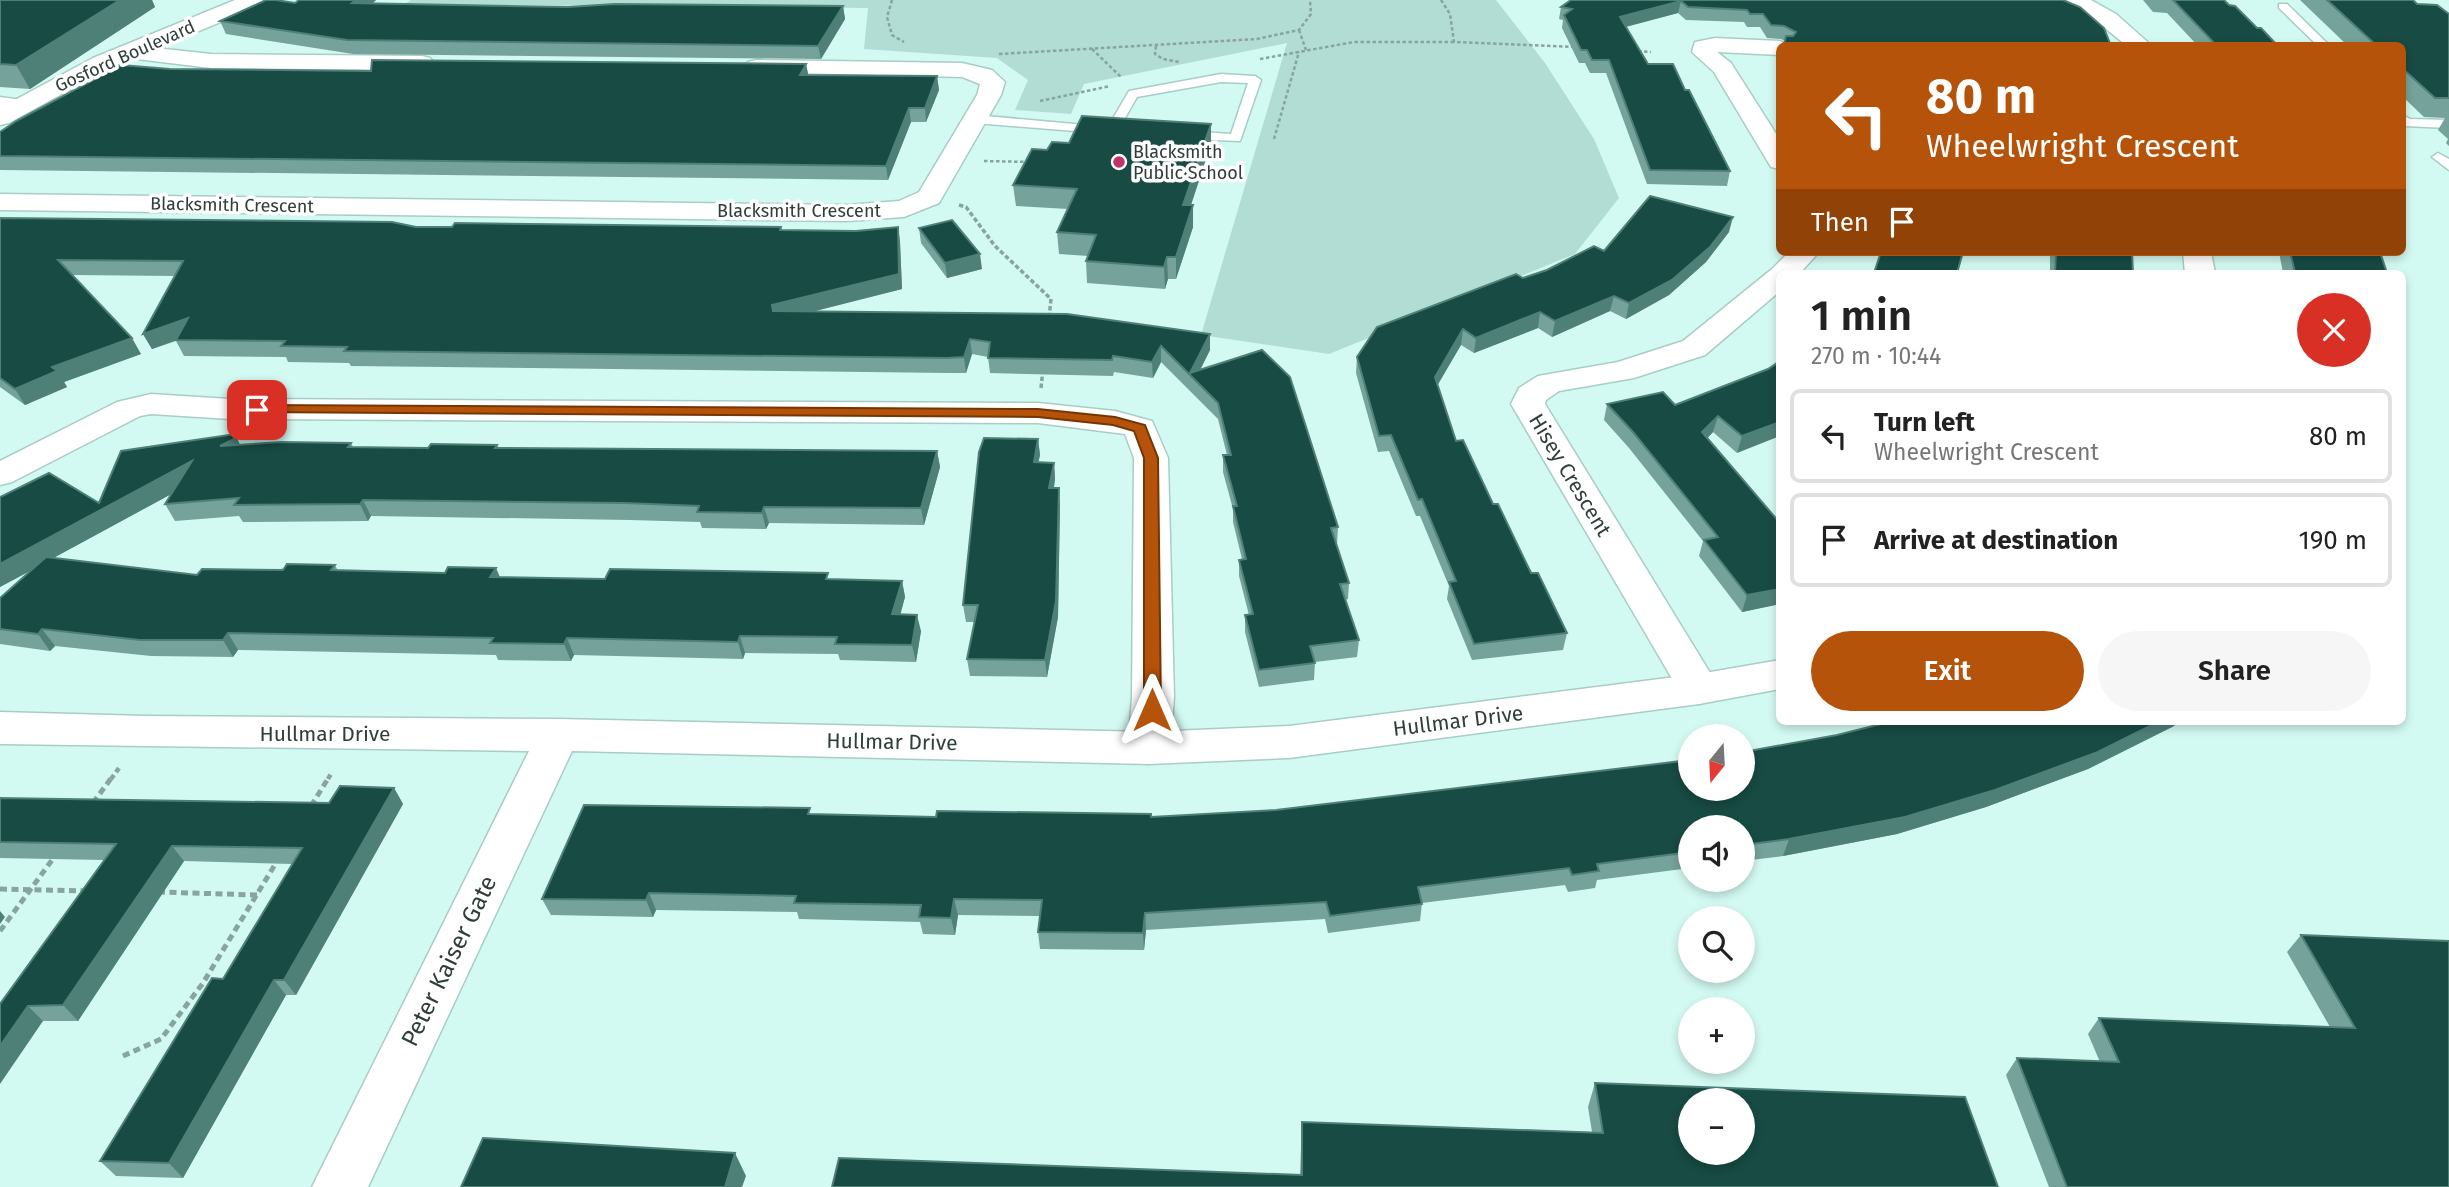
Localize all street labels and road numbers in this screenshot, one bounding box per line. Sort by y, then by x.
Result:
street label: Gosford Boulevard [52,15,198,97]
street label: Blacksmith Crescent [150,193,315,217]
street label: Blacksmith Crescent [717,200,881,222]
street label: Hisey Crescent [1523,409,1617,541]
street label: Hullmar Drive [1391,700,1525,742]
street label: Hullmar Drive [259,721,391,747]
street label: Hullmar Drive [826,728,958,756]
street label: Peter Kaiser Gate [396,871,502,1051]

